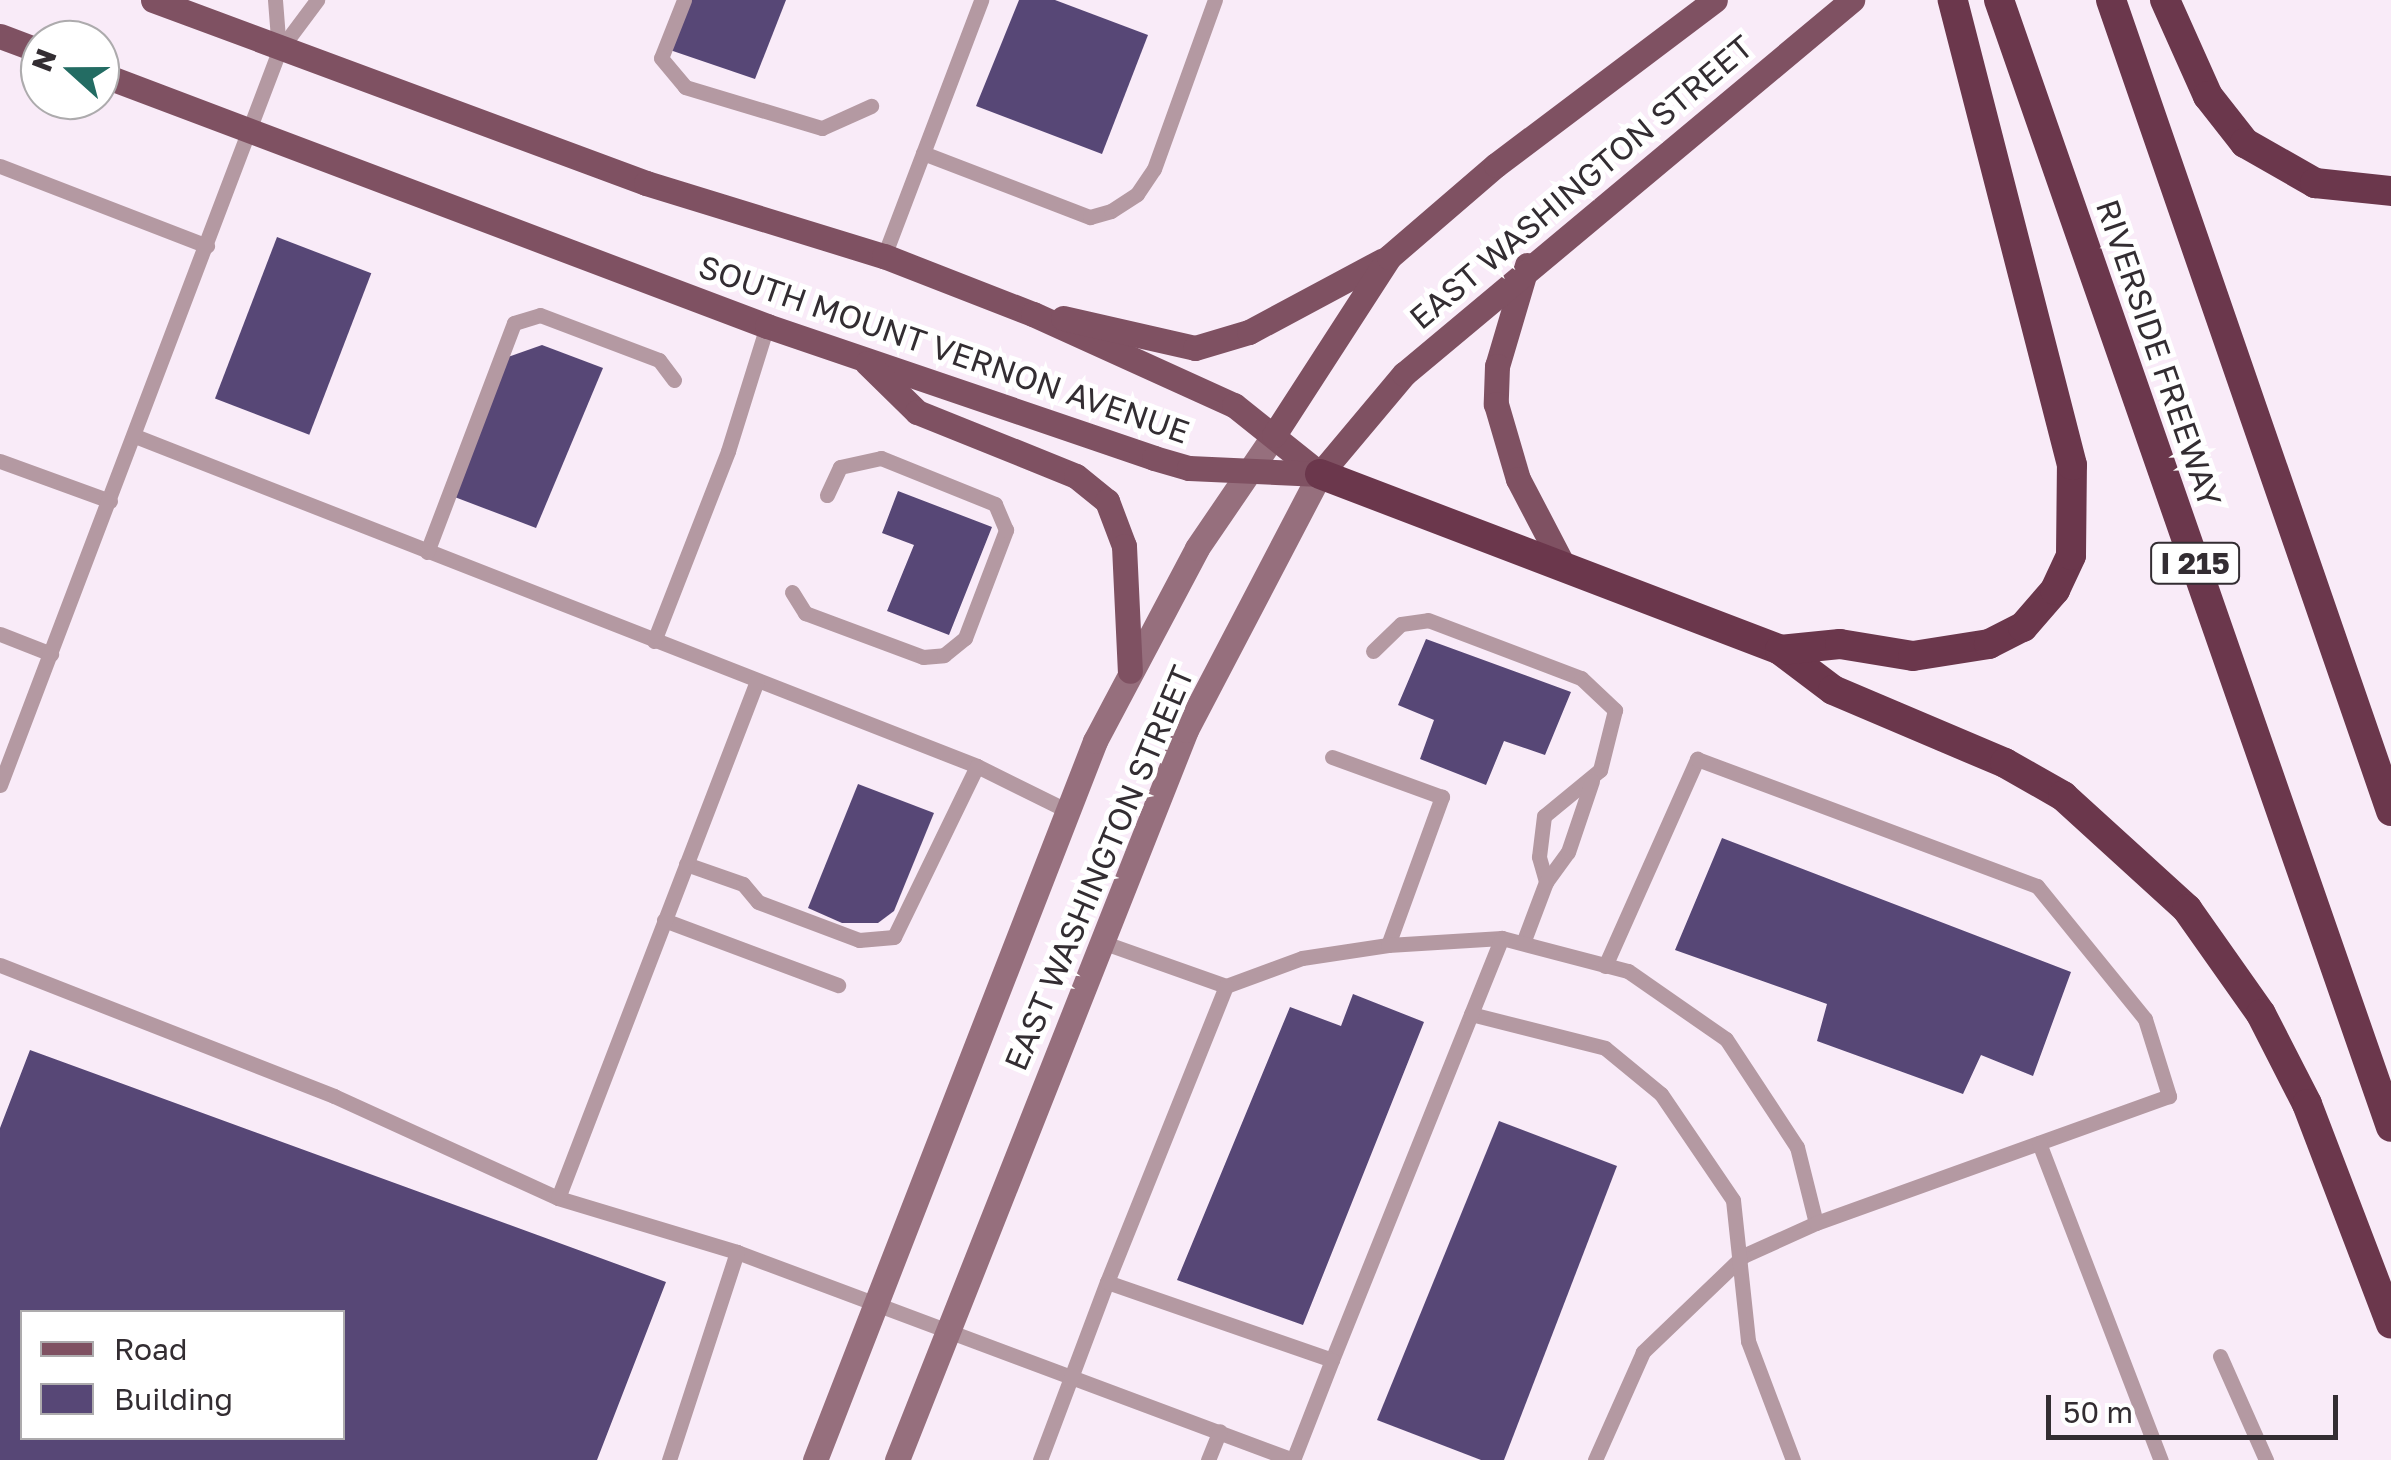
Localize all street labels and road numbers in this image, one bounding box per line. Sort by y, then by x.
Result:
street label: EAST WASHINGTON STREET [1402,27,1760,337]
street label: RIVERSIDE FREEWAY [2088,194,2230,512]
street label: SOUTH MOUNT VERNON AVENUE [694,247,1194,451]
road number: I 215 [2150,538,2240,588]
street label: EAST WASHINGTON STREET [996,660,1202,1076]

